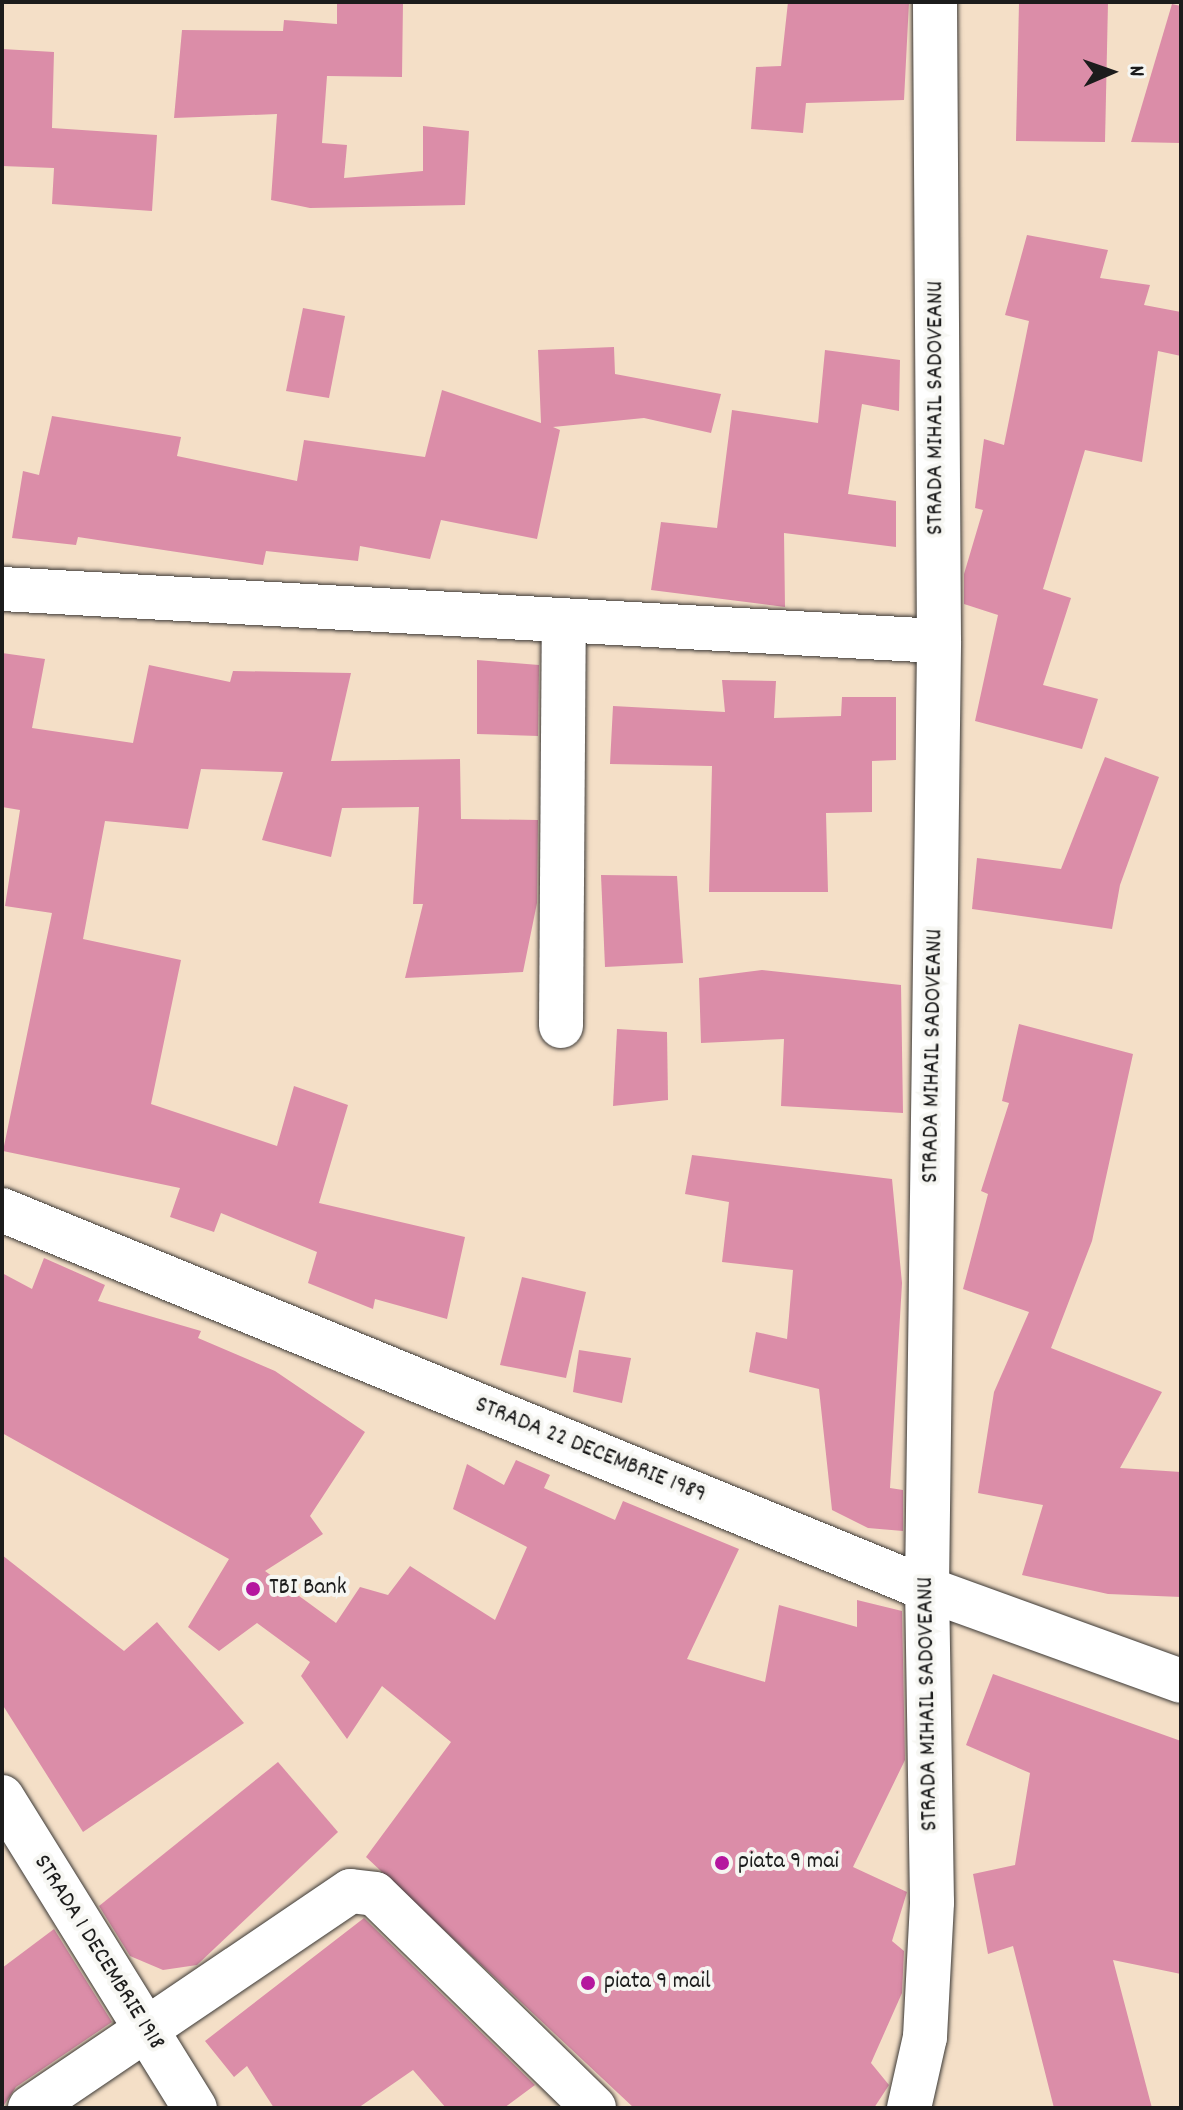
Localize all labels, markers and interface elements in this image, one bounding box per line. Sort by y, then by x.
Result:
north arrow [1071,32,1151,112]
text: N [1120,65,1151,77]
street label: STRADA MIHAIL SADOVEANU [923,281,951,535]
street label: STRADA MIHAIL SADOVEANU [917,929,951,1183]
street label: STRADA 22 DECEMBRIE 1989 [470,1392,710,1510]
place label: TBI Bank [269,1575,346,1603]
street label: STRADA MIHAIL SADOVEANU [912,1577,946,1831]
marker: TBI Bank [244,1580,262,1598]
place label: piata 9 mai [738,1849,839,1877]
street label: STRADA 1 DECEMBRIE 1918 [26,1850,170,2056]
marker: piata 9 mai [713,1854,731,1872]
place label: piata 9 mail [604,1969,711,1997]
marker: piata 9 mail [579,1974,597,1992]

